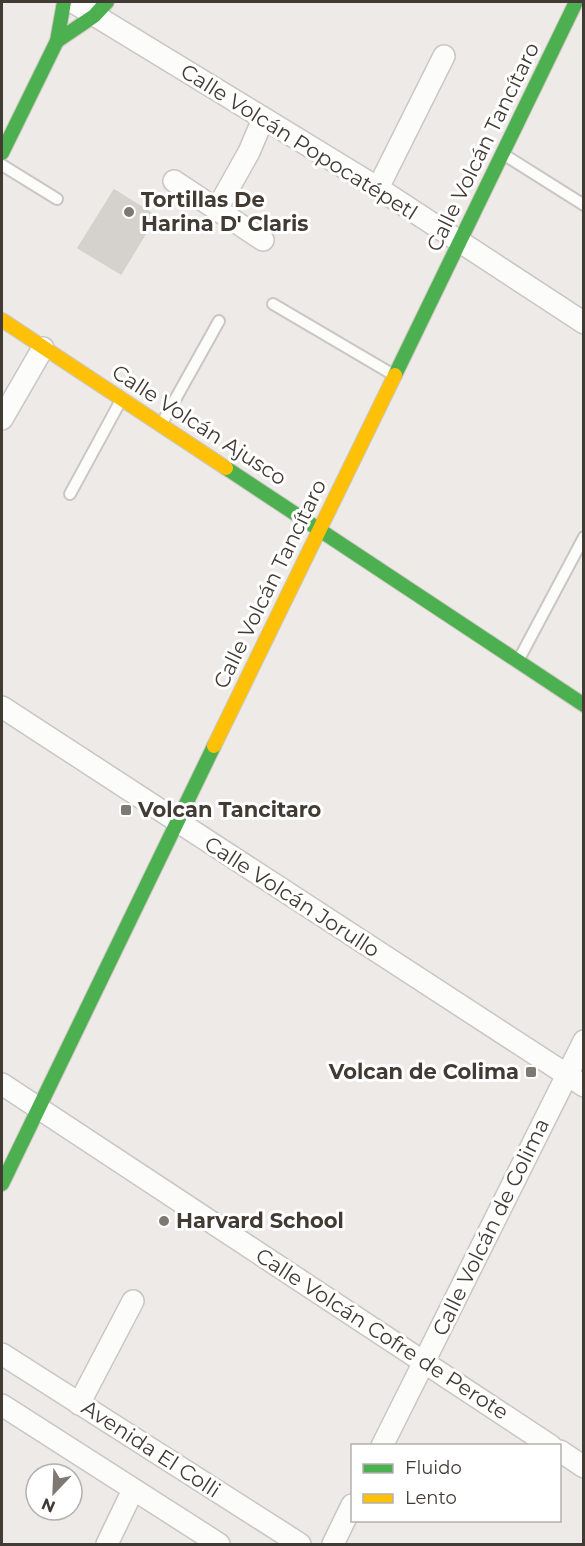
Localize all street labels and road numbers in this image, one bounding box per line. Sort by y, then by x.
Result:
street label: Calle Volcán Tancítaro [421,38,544,256]
street label: Calle Volcán Popocatépetl [176,58,422,225]
street label: Calle Volcán Ajusco [107,359,291,490]
street label: Calle Volcán Tancítaro [208,475,331,693]
street label: Calle Volcán Jorullo [200,831,384,962]
street label: Calle Volcán de Colima [427,1114,554,1340]
street label: Calle Volcán Cofre de Perote [251,1243,513,1425]
street label: Avenida El Colli [77,1395,225,1503]

